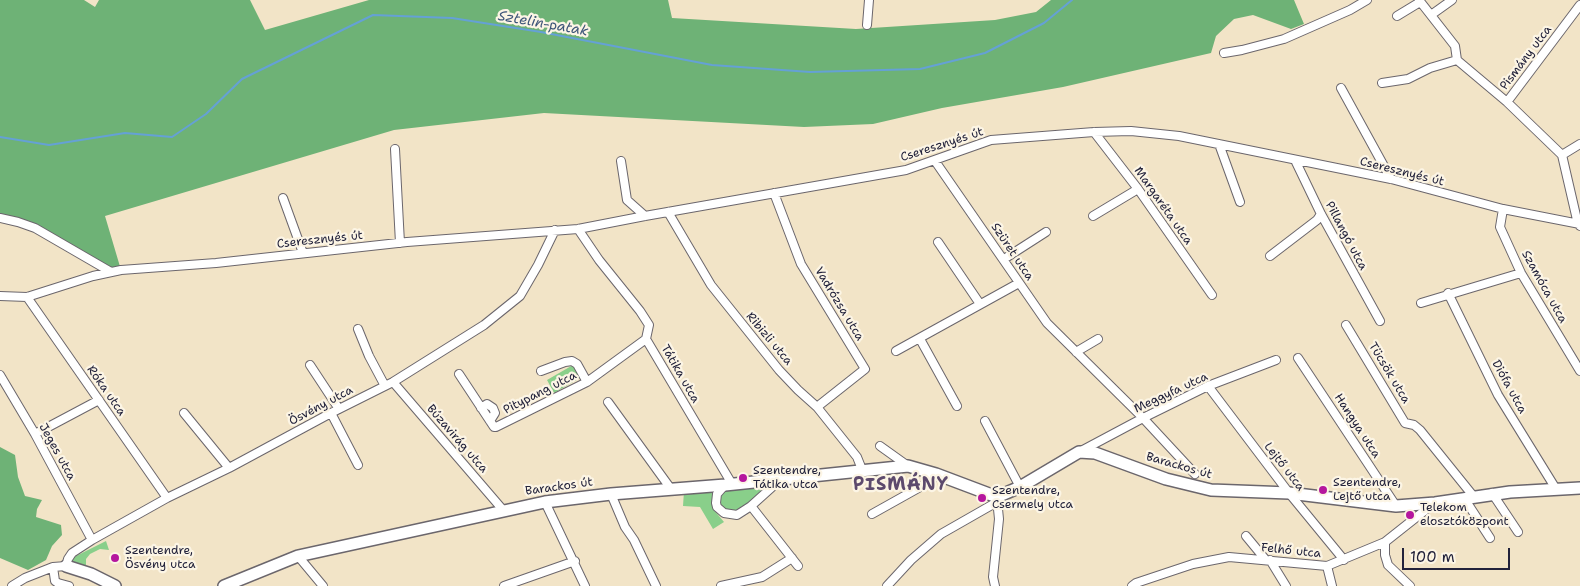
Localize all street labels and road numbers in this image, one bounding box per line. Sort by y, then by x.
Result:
street label: Pismány utca [1497,23,1555,93]
street label: Cseresznyés út [899,125,985,165]
street label: Cseresznyés út [1358,155,1446,189]
street label: Margaréta utca [1131,164,1195,248]
street label: Pillangó utca [1322,199,1370,273]
street label: Szüret utca [988,221,1036,283]
street label: Cseresznyés út [276,228,364,252]
street label: Szamóca utca [1518,248,1570,326]
street label: Vadrózsa utca [811,265,867,343]
street label: Ribizli utca [743,310,795,368]
street label: Tücsök utca [1365,340,1413,406]
street label: Tátika utca [658,342,702,406]
street label: Diófa utca [1488,358,1530,416]
street label: Róka utca [83,363,129,419]
street label: Pitypang utca [501,368,579,418]
street label: Meggyfa utca [1132,370,1210,416]
street label: Ösvény utca [287,383,355,429]
street label: Hangya utca [1331,391,1383,461]
street label: Búzavirág utca [423,402,491,476]
street label: Jeges utca [35,421,79,483]
street label: Lejtő utca [1261,440,1307,494]
street label: Barackos út [1144,450,1214,482]
street label: Barackos út [524,475,594,499]
street label: Felhő utca [1260,541,1322,561]

